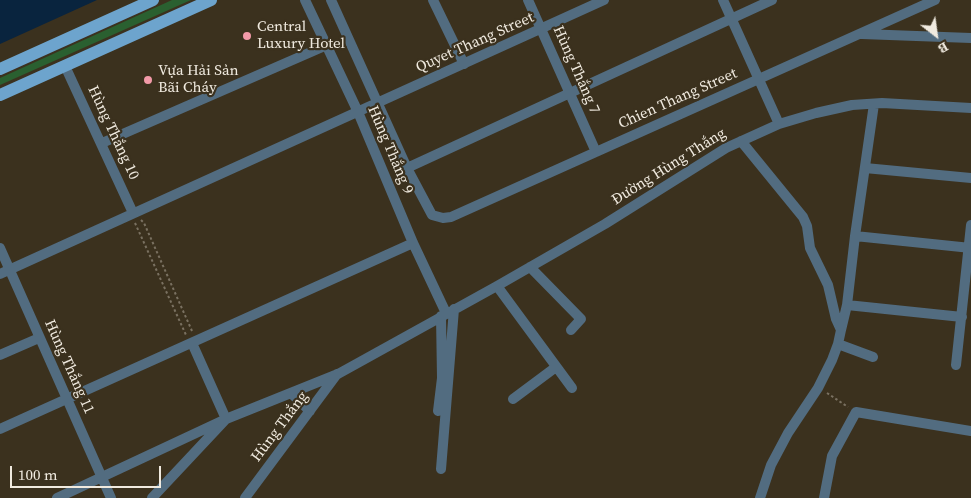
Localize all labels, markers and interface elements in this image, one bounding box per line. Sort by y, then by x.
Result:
street label: Quyet Thang Street [413,9,537,77]
north arrow [911,10,961,60]
place label: Central Luxury Hotel [257,18,345,53]
street label: Hùng Thắng 7 [549,23,603,117]
marker: Central Luxury Hotel [241,30,253,42]
text: B [935,37,952,59]
place label: Vựa Hải Sản Bãi Cháy [158,62,239,97]
street label: Chien Thang Street [616,65,740,133]
marker: Vựa Hải Sản Bãi Cháy [142,74,154,86]
street label: Hùng Thắng 10 [83,83,143,183]
street label: Hùng Thắng 9 [363,103,417,197]
street label: Đường Hùng Thắng [609,125,729,209]
street label: Hùng Thắng 11 [40,317,98,417]
street label: Hùng Thắng [248,388,312,466]
scale bar [12,456,164,488]
text: 100 m [18,464,58,485]

